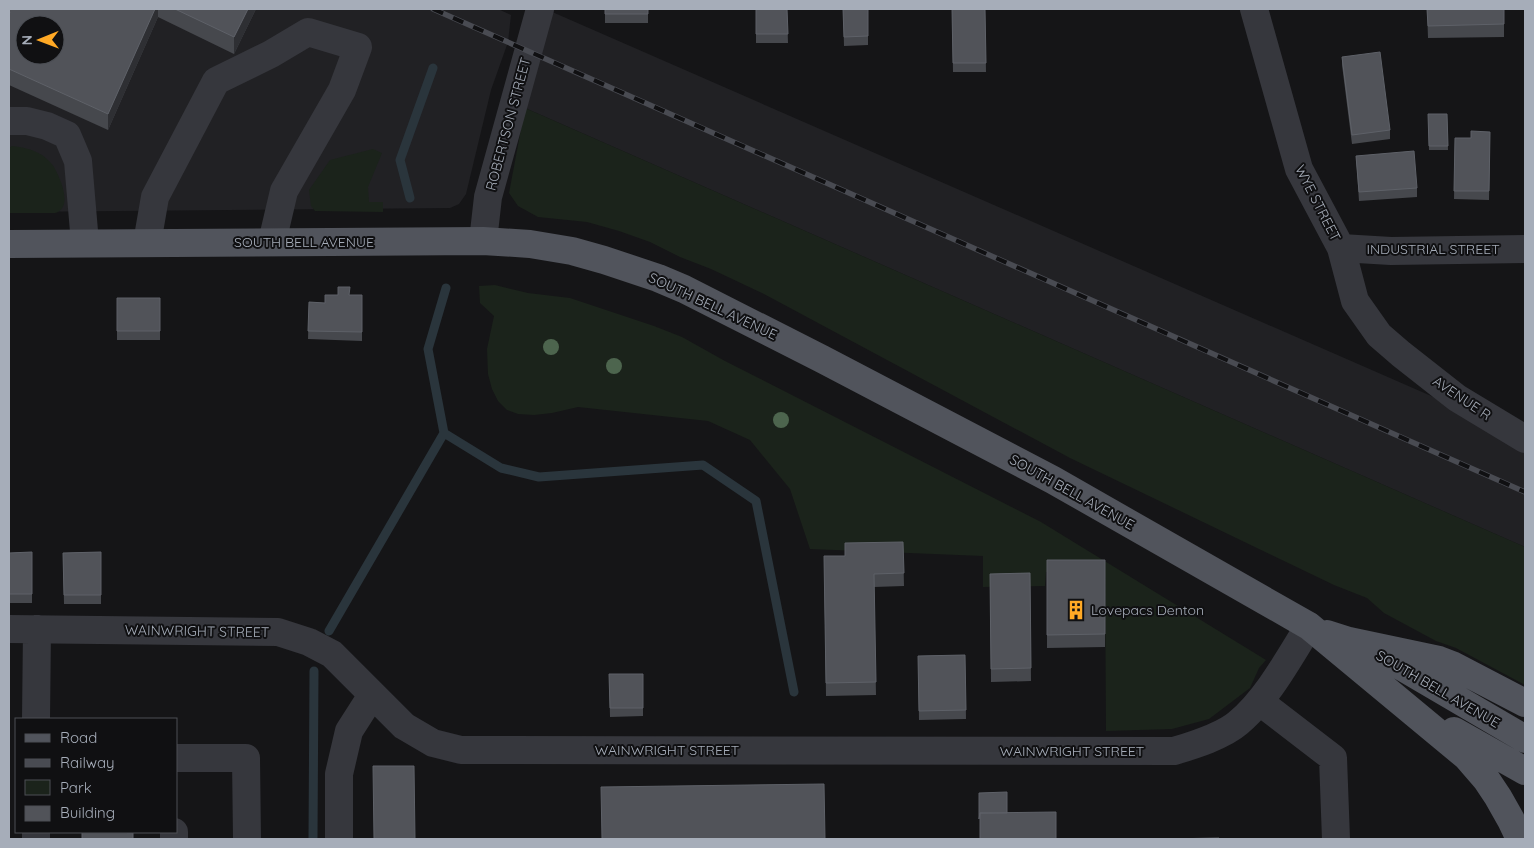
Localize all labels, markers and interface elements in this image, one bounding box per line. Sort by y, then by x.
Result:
north arrow [15,15,65,65]
text: N [18,35,36,46]
street label: ROBERTSON STREET [482,55,534,193]
street label: WYE STREET [1291,162,1345,244]
street label: SOUTH BELL AVENUE [234,233,374,251]
street label: INDUSTRIAL STREET [1366,240,1500,258]
street label: SOUTH BELL AVENUE [646,268,780,344]
street label: AVENUE R [1429,372,1495,424]
street label: SOUTH BELL AVENUE [1006,450,1138,534]
building icon: Lovepacs Denton [1065,599,1087,621]
place label: Lovepacs Denton [1091,601,1204,619]
street label: WAINWRIGHT STREET [125,621,269,641]
street label: SOUTH BELL AVENUE [1373,646,1503,732]
legend [15,718,178,833]
text: Road [60,728,97,747]
street label: WAINWRIGHT STREET [595,741,739,759]
street label: WAINWRIGHT STREET [1000,742,1144,760]
text: Railway [60,753,115,772]
text: Park [60,778,92,797]
text: Building [60,803,115,822]

